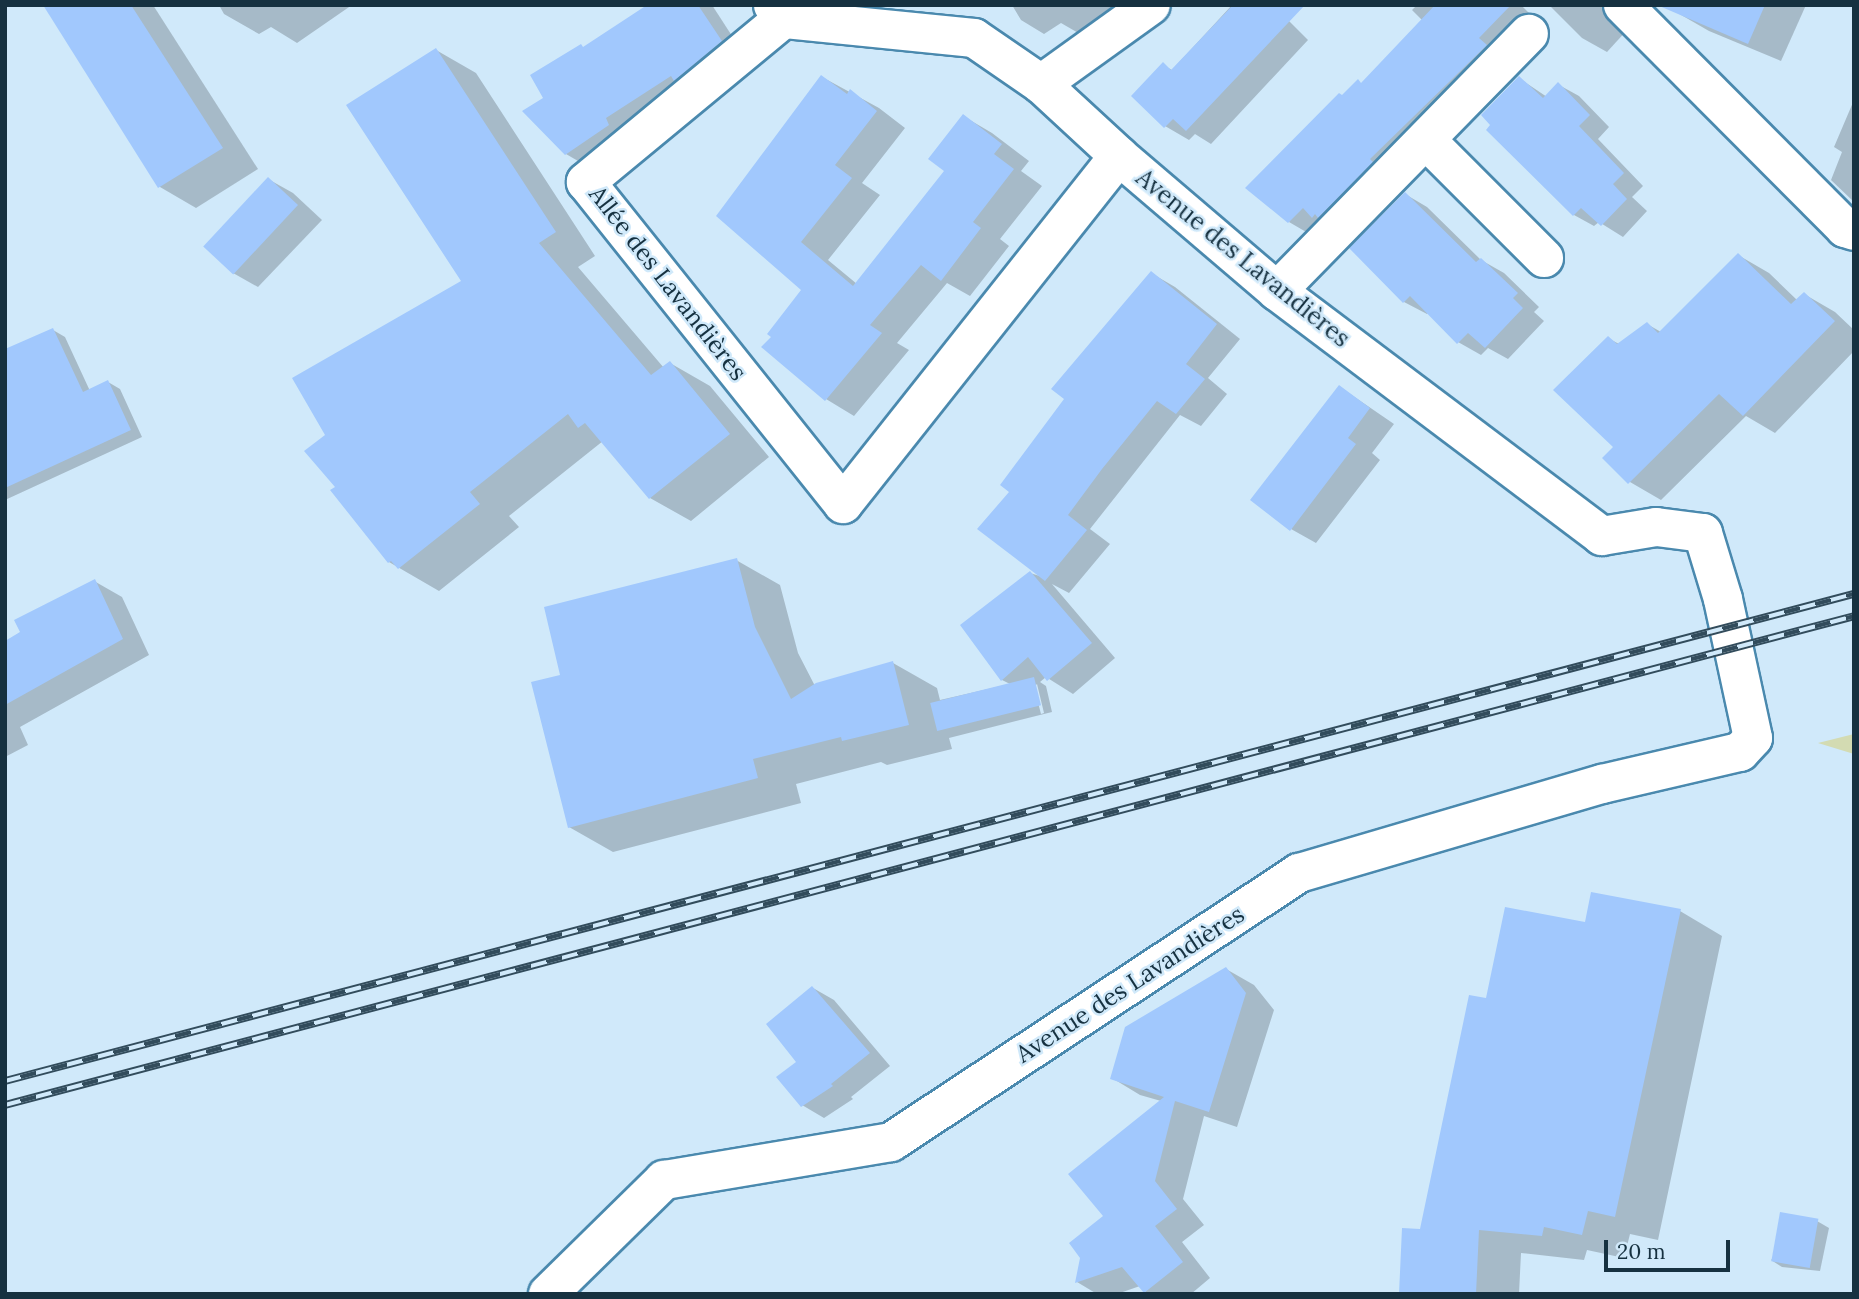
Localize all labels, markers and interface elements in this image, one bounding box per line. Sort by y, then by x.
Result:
street label: Avenue des Lavandières [1130,163,1356,353]
street label: Allée des Lavandières [583,180,753,386]
street label: Avenue des Lavandières [1010,899,1250,1069]
scale bar [1607,1226,1733,1270]
text: 20 m [1617,1238,1666,1265]

